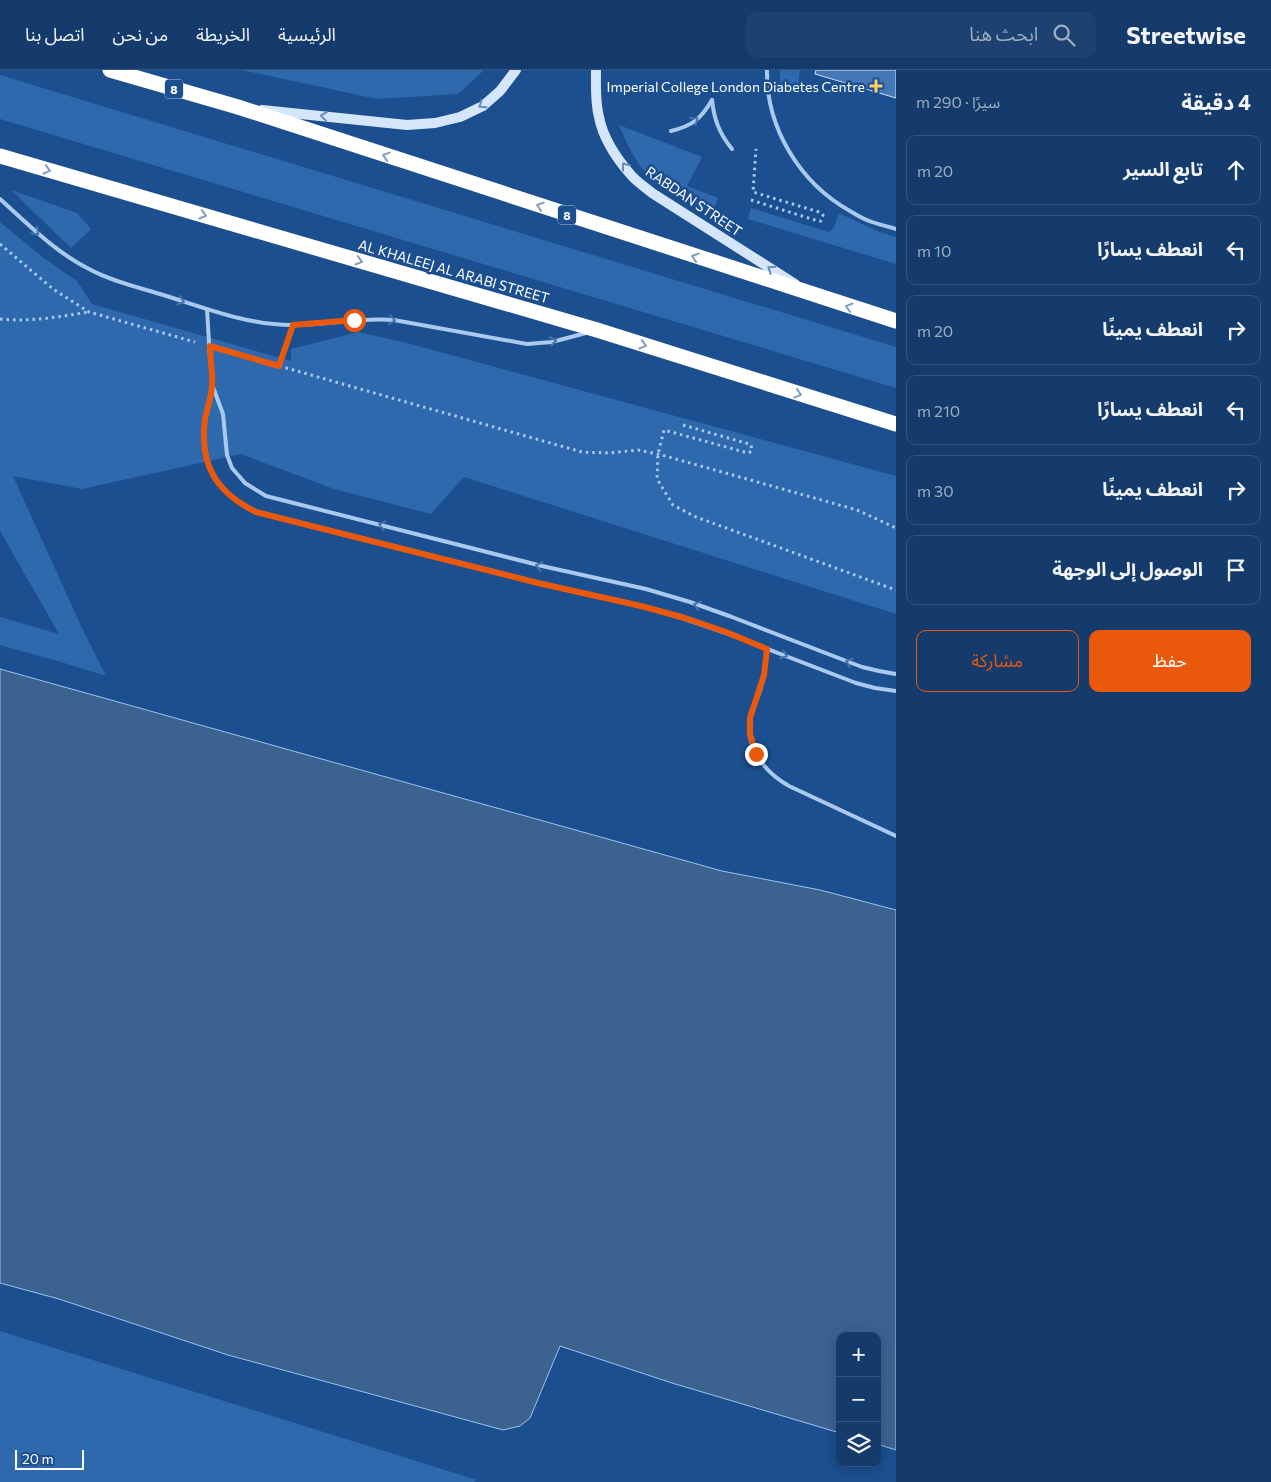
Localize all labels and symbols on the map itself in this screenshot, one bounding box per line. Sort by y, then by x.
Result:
place label: Imperial College London Diabetes Centre [607,78,865,95]
marker: Imperial College London Diabetes Centre [869,79,883,93]
road number: 8 [165,80,183,98]
one-way arrow [479,99,488,108]
one-way arrow [320,111,328,122]
one-way arrow [689,117,699,126]
one-way arrow [382,152,391,162]
street label: RABDAN STREET [642,162,746,240]
one-way arrow [622,163,630,172]
one-way arrow [42,164,51,175]
one-way arrow [537,202,545,212]
road number: 8 [558,206,576,224]
one-way arrow [198,210,206,220]
one-way arrow [30,226,39,235]
street label: AL KHALEEJ AL ARABI STREET [357,236,552,306]
one-way arrow [691,252,700,262]
one-way arrow [354,255,362,265]
one-way arrow [768,265,777,275]
one-way arrow [176,295,185,305]
one-way arrow [846,302,854,312]
route start [343,309,366,332]
one-way arrow [388,315,397,325]
one-way arrow [548,336,557,346]
one-way arrow [639,339,647,349]
one-way arrow [794,388,802,398]
one-way arrow [377,520,386,531]
one-way arrow [536,561,544,571]
one-way arrow [693,600,702,610]
one-way arrow [779,649,788,659]
one-way arrow [845,658,854,668]
route end [745,743,768,766]
scale bar [15,1447,84,1470]

